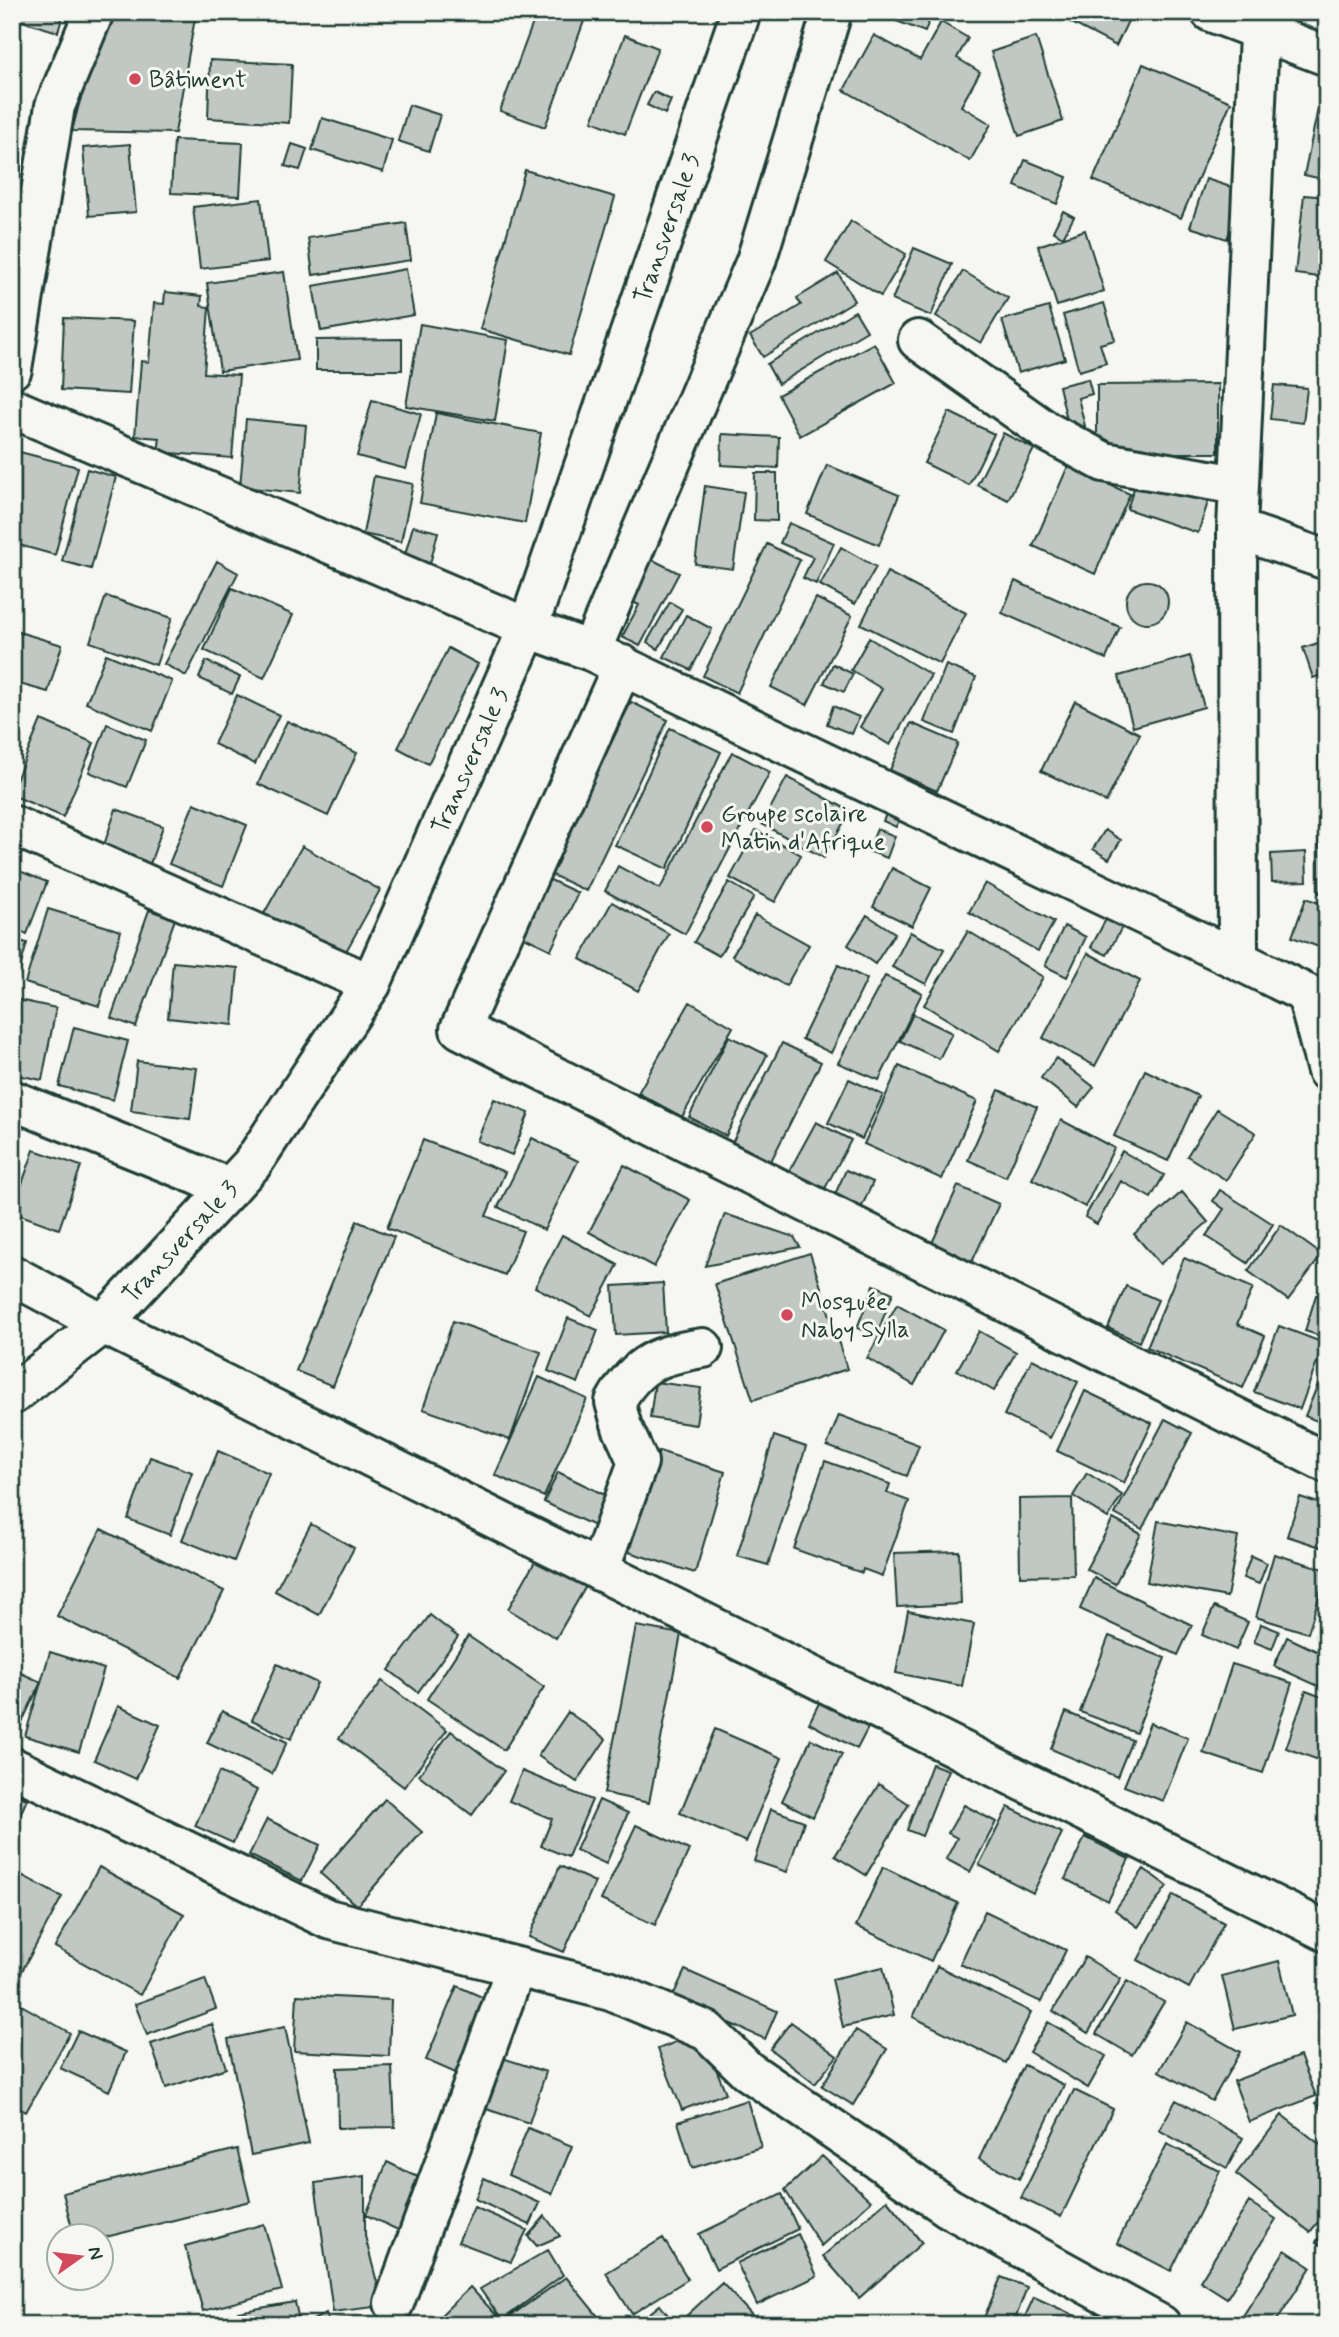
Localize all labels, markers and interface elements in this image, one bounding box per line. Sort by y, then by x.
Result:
place label: Bâtiment [149,65,247,96]
marker: Bâtiment [127,71,143,87]
street label: Transversale 3 [628,150,708,308]
street label: Transversale 3 [425,683,517,839]
place label: Groupe scolaire Matin d'Afrique [721,799,886,858]
marker: Groupe scolaire Matin d'Afrique [699,819,715,835]
street label: Transversale 3 [116,1175,245,1310]
place label: Mosquée Naby Sylla [801,1287,910,1346]
marker: Mosquée Naby Sylla [779,1307,795,1323]
north arrow [46,2222,116,2292]
text: N [81,2244,109,2262]

